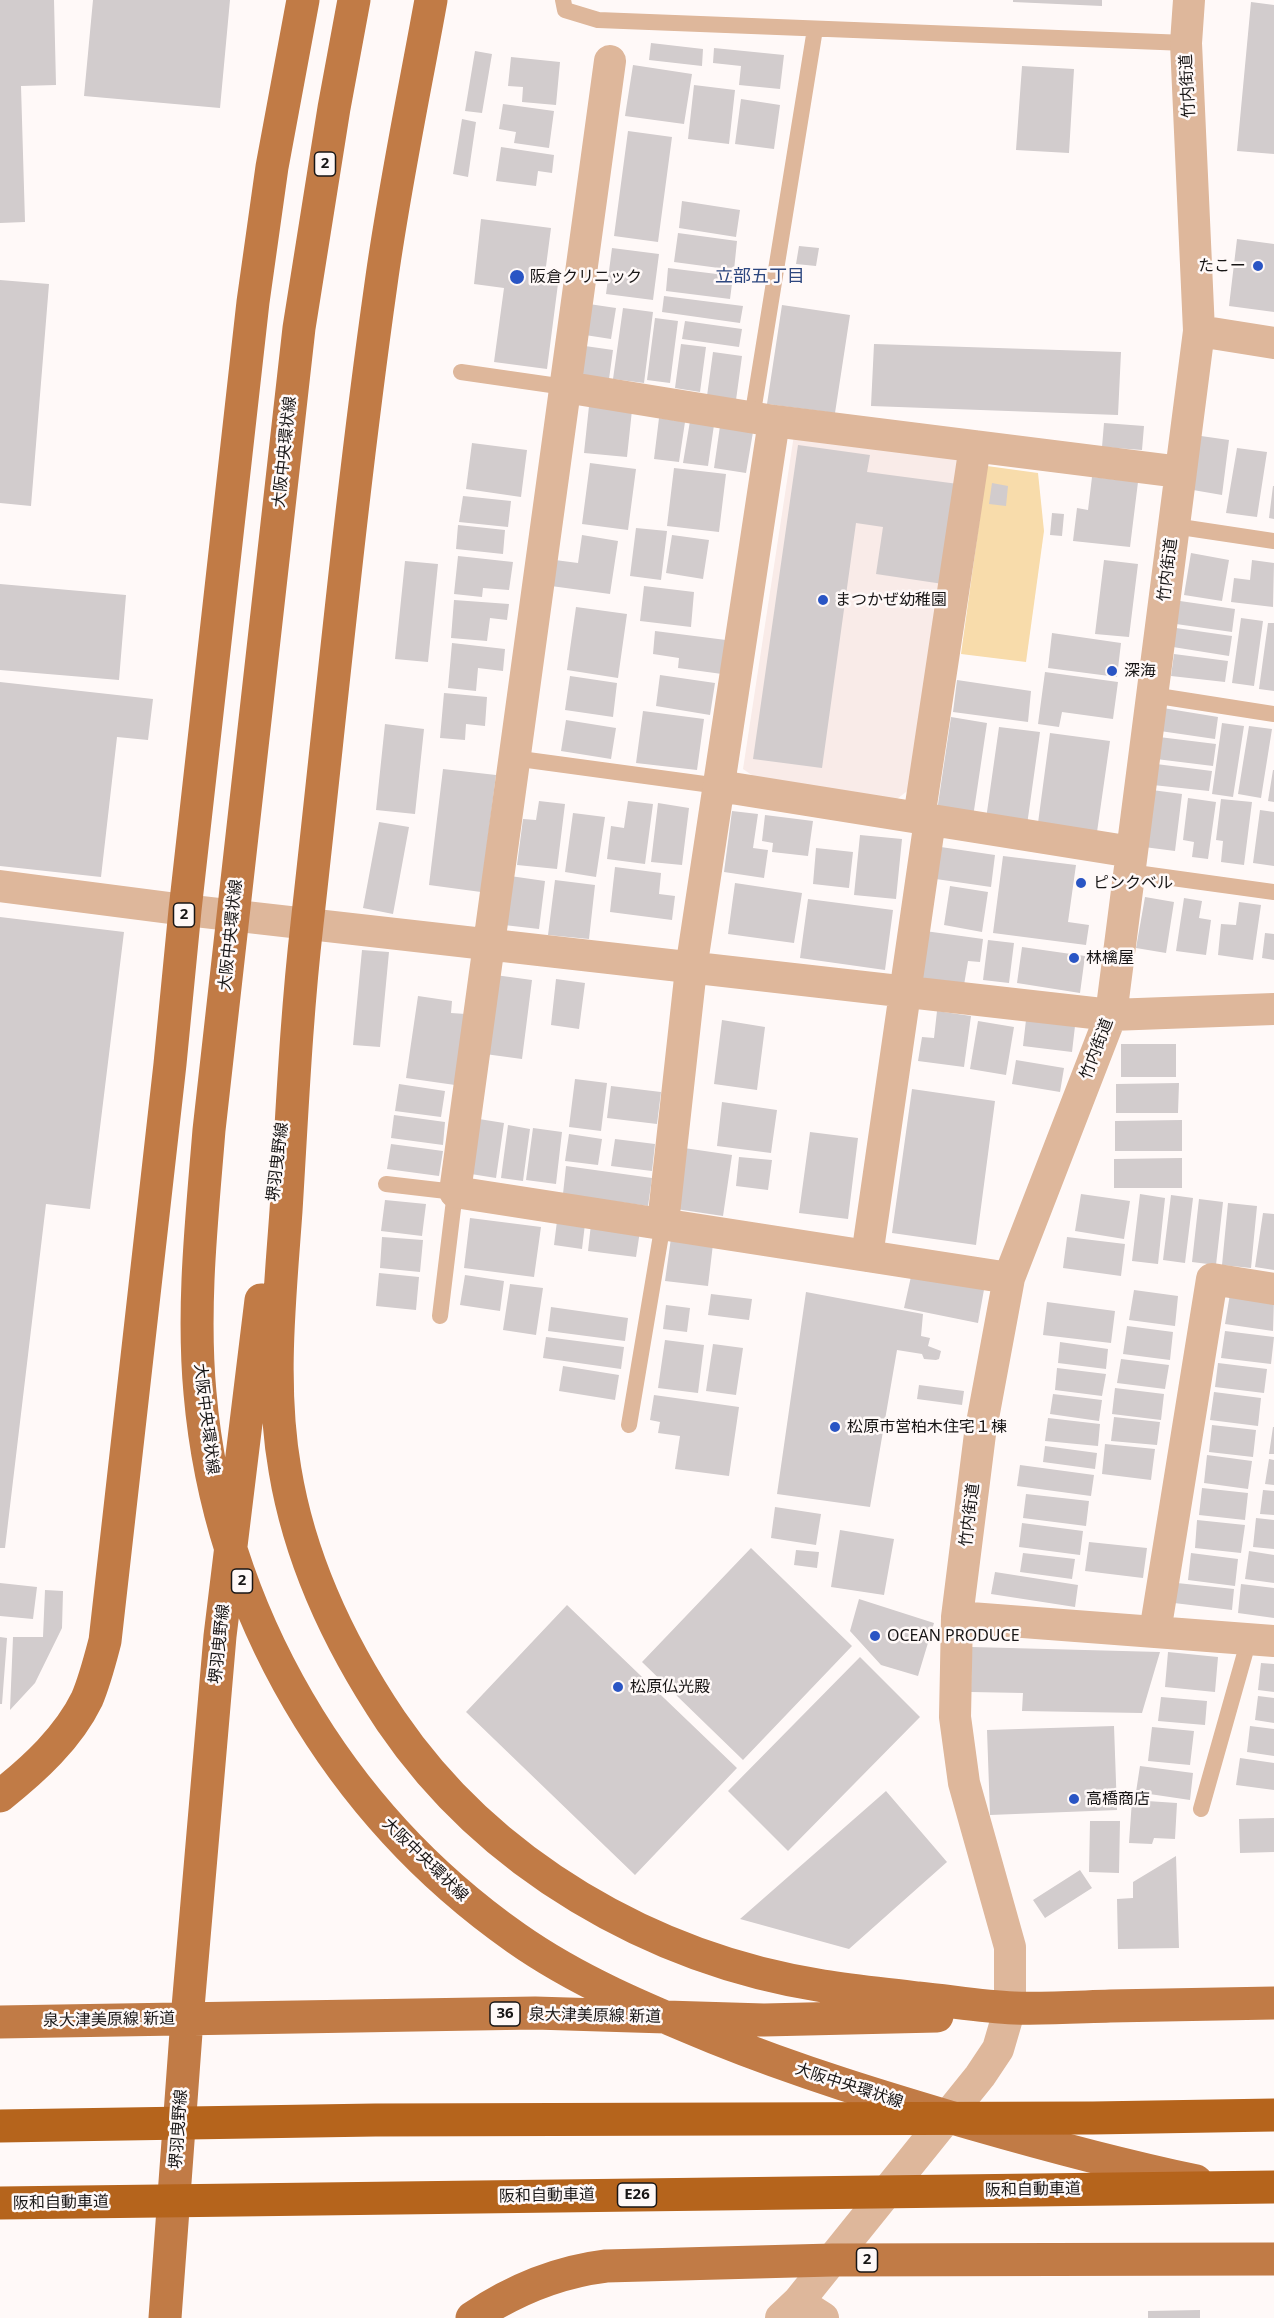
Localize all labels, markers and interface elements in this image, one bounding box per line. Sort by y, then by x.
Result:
street label: 竹内街道 [1177,54,1199,118]
road number: 2 [314,152,336,176]
place label: たこー [1198,256,1246,276]
marker: たこー [1251,259,1265,273]
district label: 立部五丁目 [715,266,805,288]
place label: 阪倉クリニック [530,267,642,287]
marker: 阪倉クリニック [508,268,526,286]
street label: 大阪中央環状線 [270,395,300,509]
street label: 竹内街道 [1155,537,1181,603]
place label: まつかぜ幼稚園 [835,590,947,610]
marker: まつかぜ幼稚園 [816,593,830,607]
place label: 深海 [1124,661,1156,681]
marker: 深海 [1105,664,1119,678]
place label: ピンクベル [1093,873,1173,893]
marker: ピンクベル [1074,876,1088,890]
street label: 大阪中央環状線 [216,878,246,992]
road number: 2 [174,903,195,927]
place label: 林檎屋 [1086,948,1134,968]
marker: 林檎屋 [1067,951,1081,965]
street label: 竹内街道 [1077,1016,1117,1082]
street label: 堺羽曳野線 [264,1121,292,1203]
street label: 大阪中央環状線 [190,1362,222,1476]
place label: 松原市営柏木住宅１棟 [847,1417,1007,1437]
marker: 松原市営柏木住宅１棟 [828,1420,842,1434]
street label: 竹内街道 [957,1482,983,1548]
road number: 2 [232,1569,252,1593]
street label: 堺羽曳野線 [206,1603,234,1685]
place label: OCEAN PRODUCE [887,1626,1020,1646]
marker: OCEAN PRODUCE [868,1629,882,1643]
place label: 松原仏光殿 [630,1677,710,1697]
marker: 松原仏光殿 [611,1680,625,1694]
place label: 高橋商店 [1086,1789,1150,1809]
marker: 高橋商店 [1067,1792,1081,1806]
street label: 大阪中央環状線 [378,1814,472,1906]
road number: 36 [490,2002,520,2026]
street label: 泉大津美原線 新道 [529,2005,661,2027]
street label: 泉大津美原線 新道 [43,2009,175,2031]
street label: 大阪中央環状線 [793,2060,905,2112]
street label: 堺羽曳野線 [167,2088,191,2170]
street label: 阪和自動車道 [985,2180,1081,2200]
road number: E26 [618,2183,656,2207]
street label: 阪和自動車道 [499,2186,595,2206]
street label: 阪和自動車道 [13,2193,109,2213]
road number: 2 [856,2248,878,2272]

